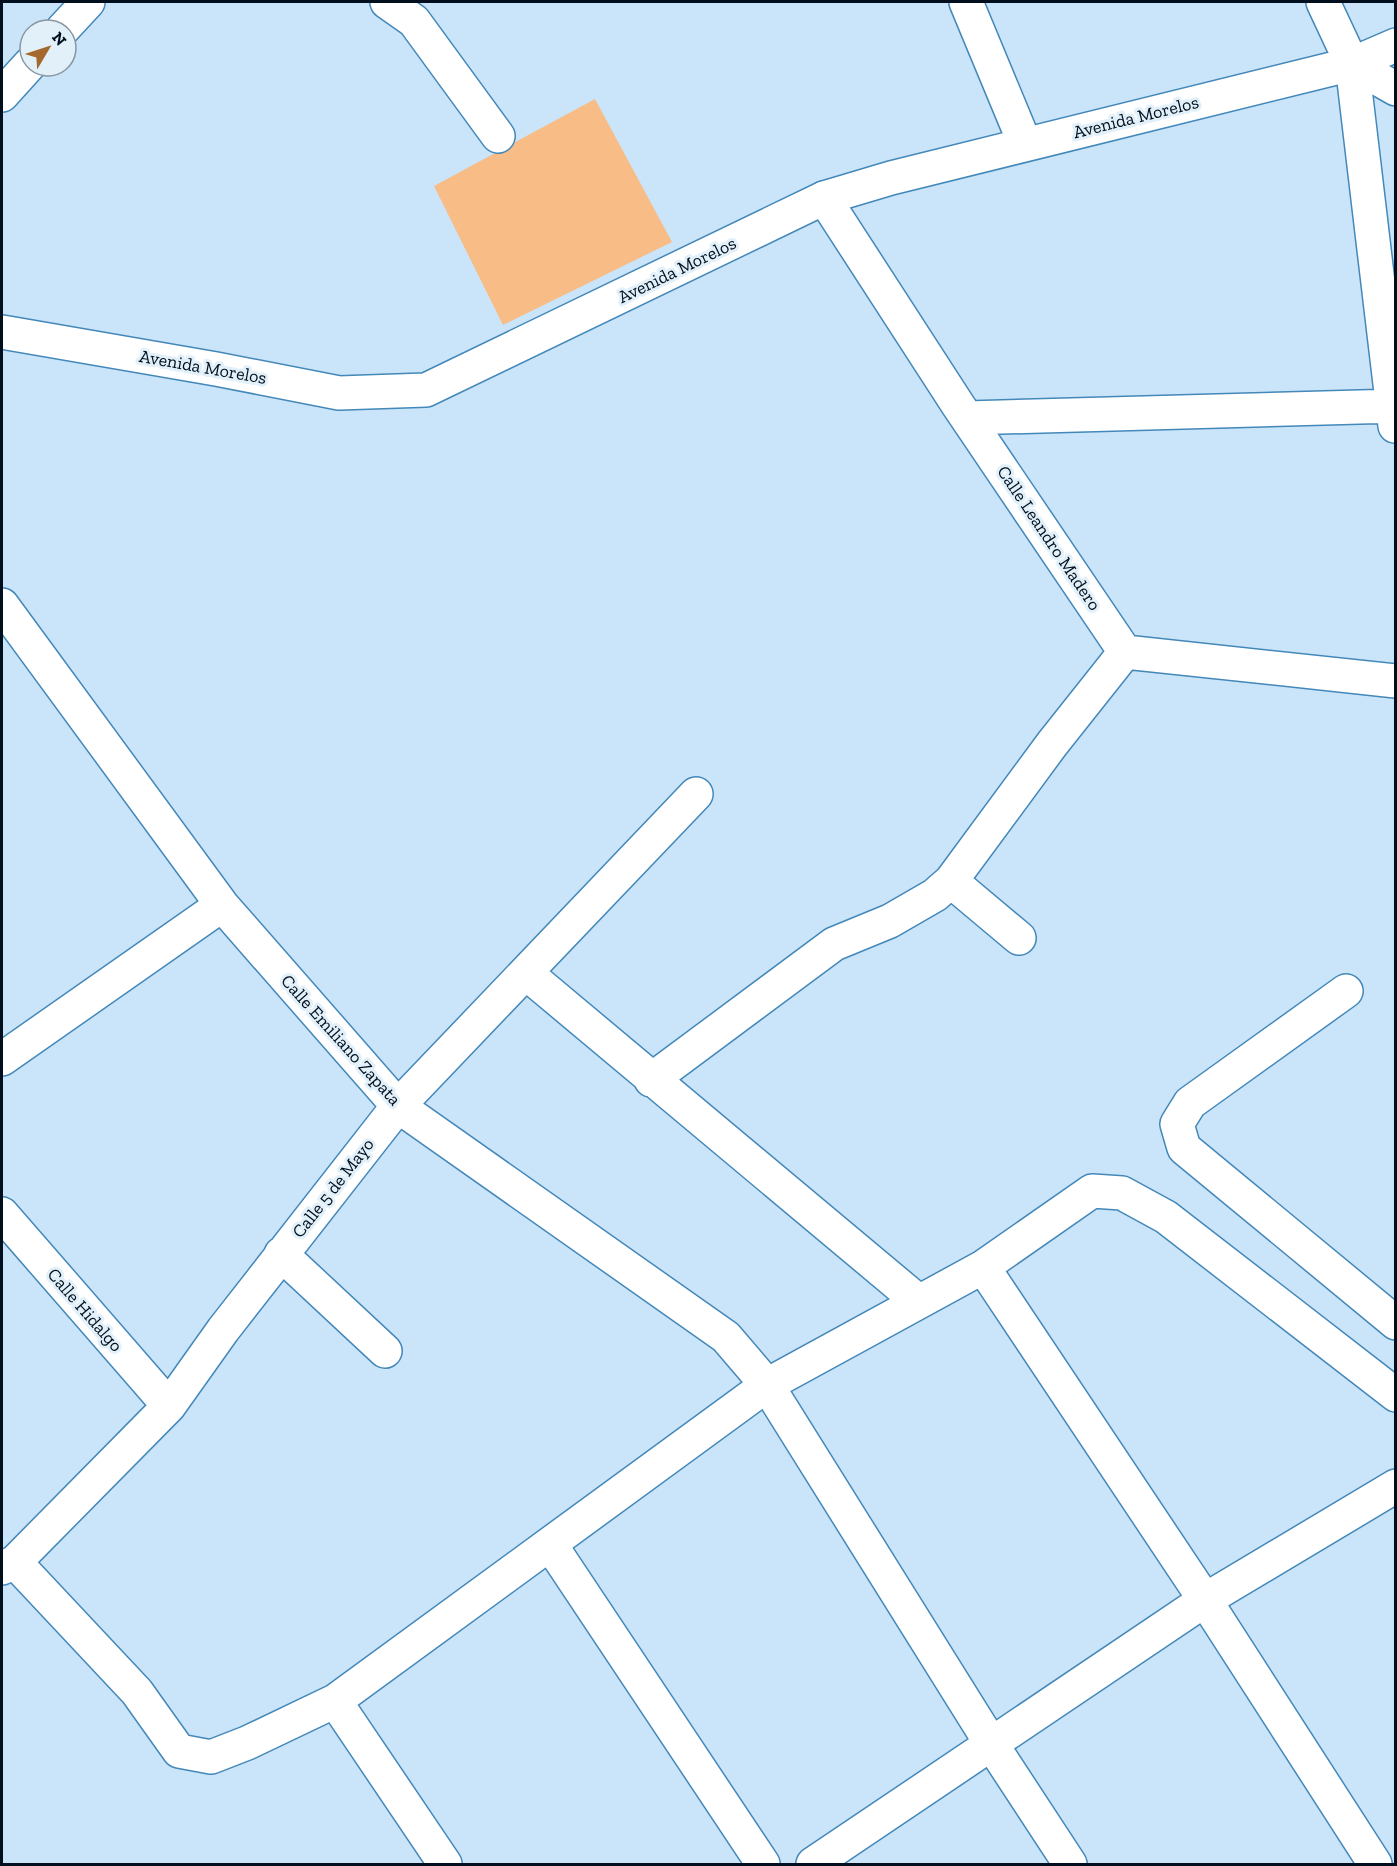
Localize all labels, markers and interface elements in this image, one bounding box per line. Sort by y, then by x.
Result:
north arrow [18,18,78,78]
text: N [48,28,70,50]
street label: Avenida Morelos [1071,91,1201,143]
street label: Avenida Morelos [614,232,740,308]
street label: Avenida Morelos [138,345,268,389]
street label: Calle Leandro Madero [992,461,1106,615]
street label: Calle Emiliano Zapata [276,970,406,1110]
street label: Calle 5 de Mayo [287,1134,379,1242]
street label: Calle Hidalgo [43,1264,127,1356]

